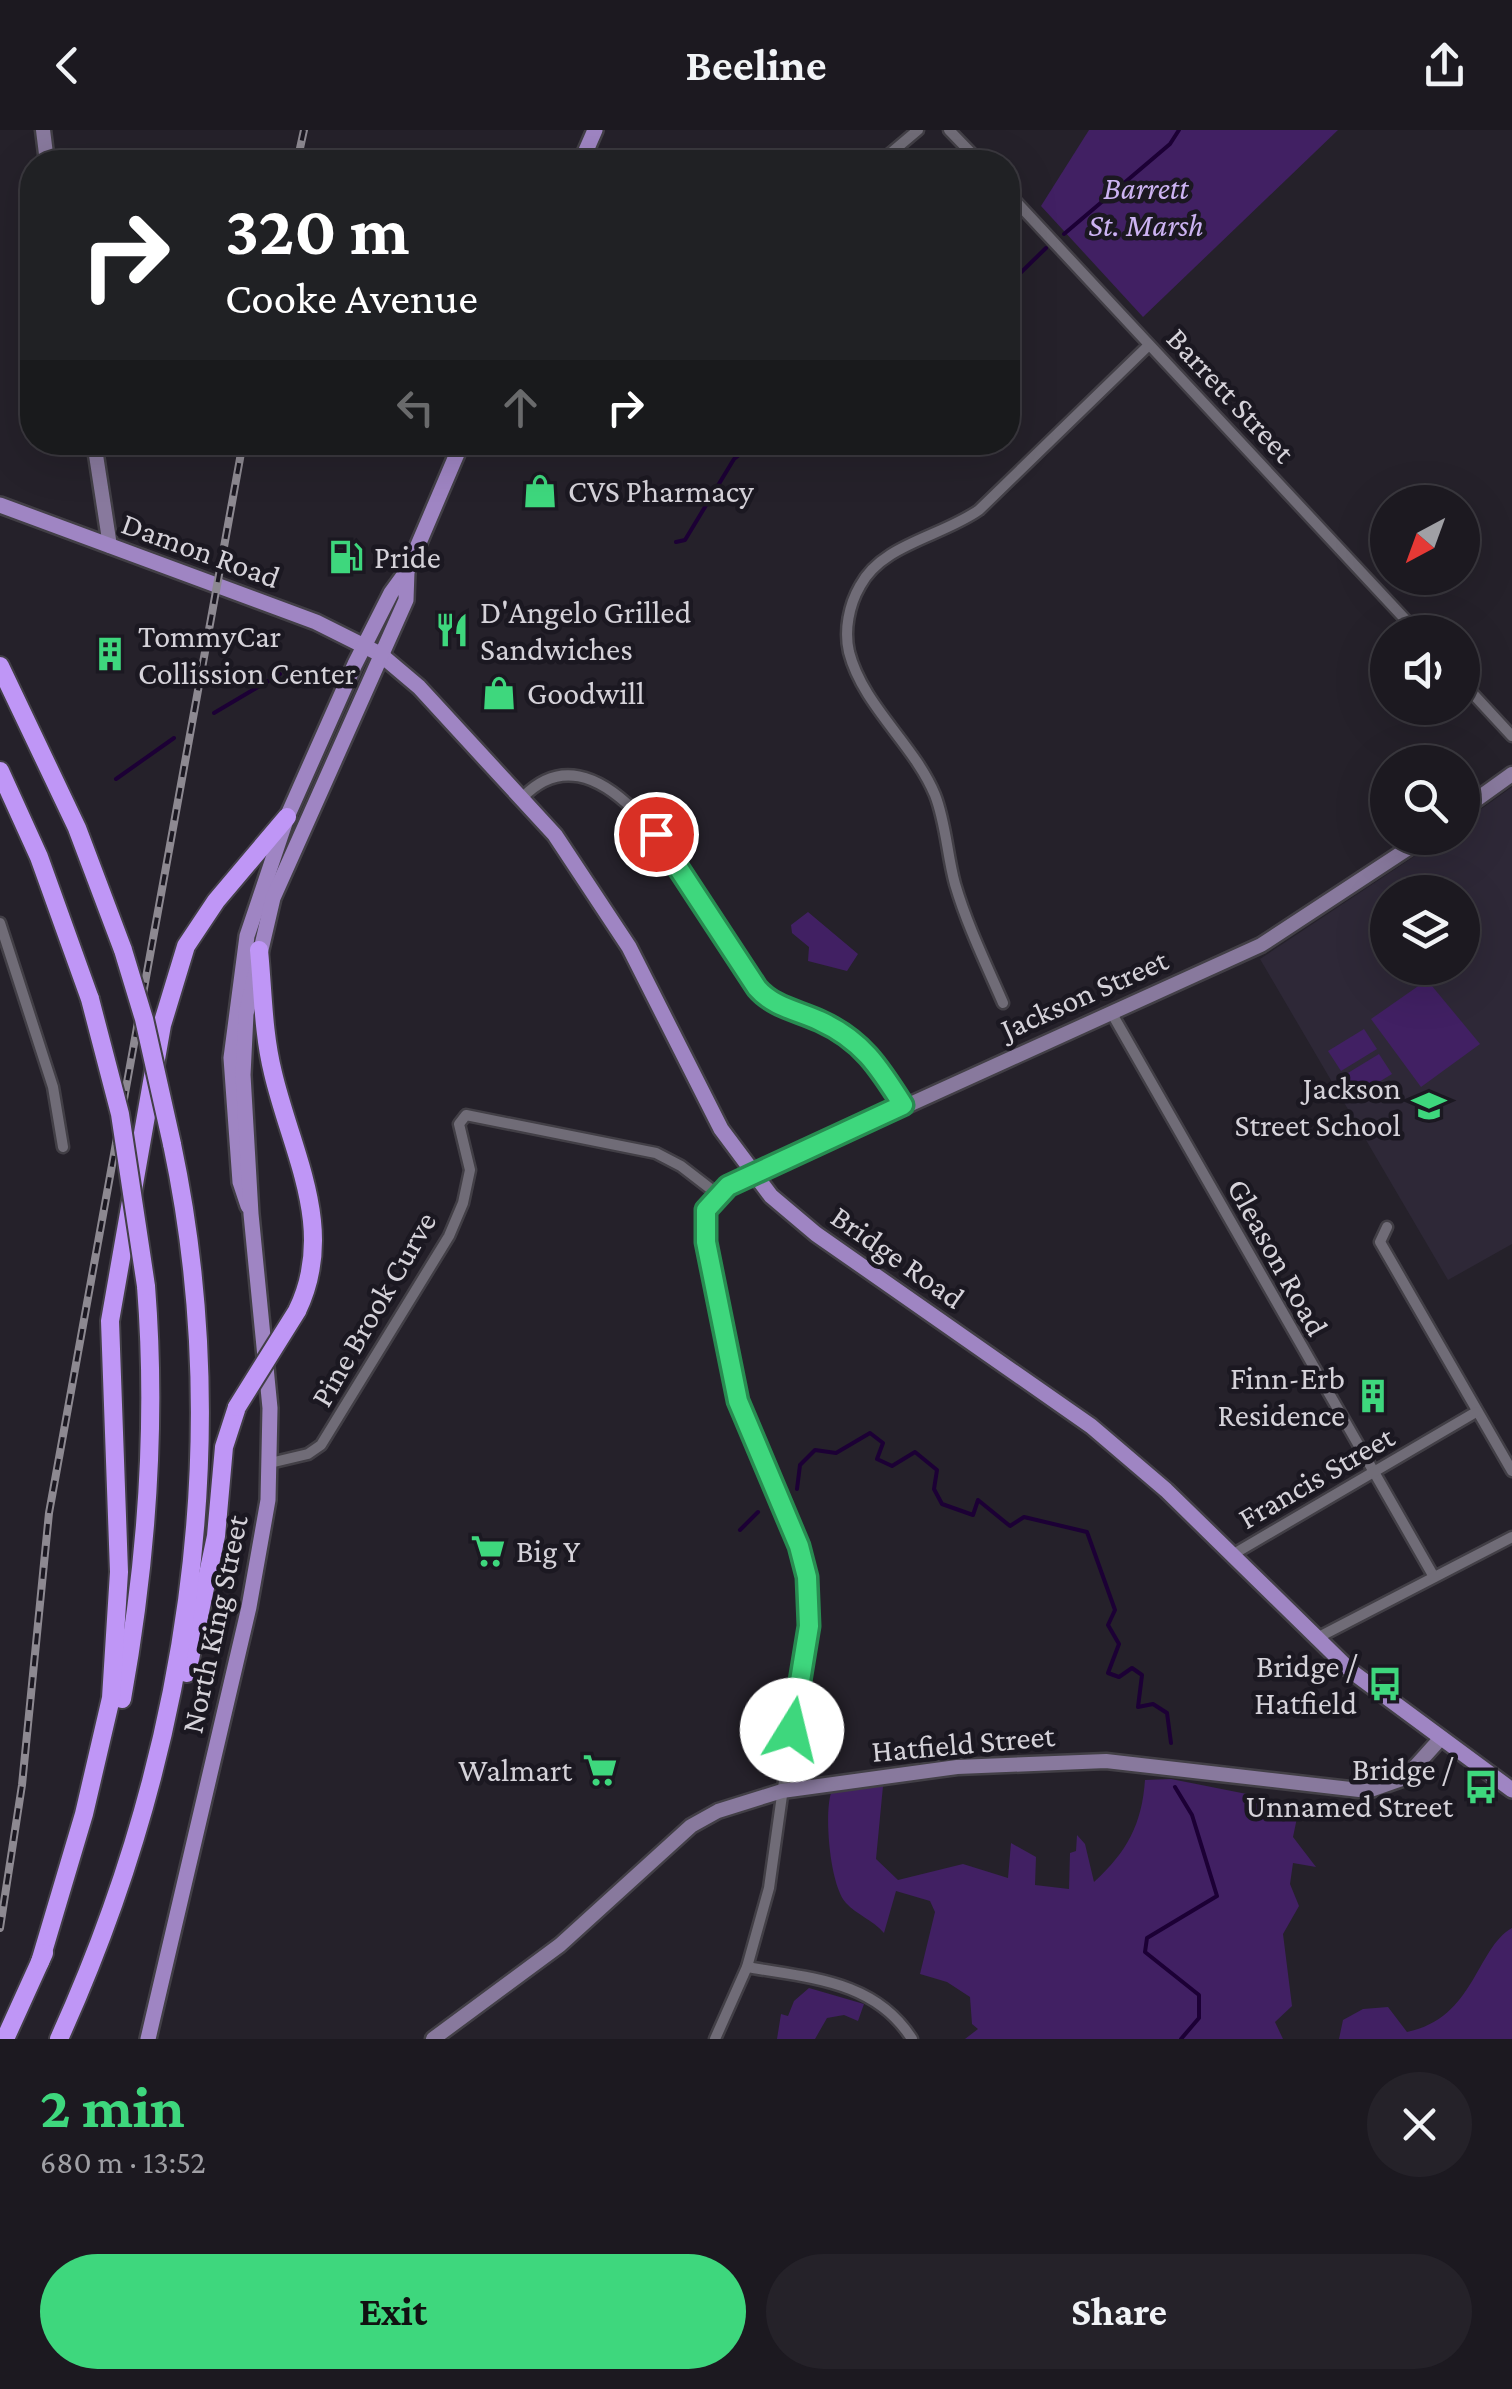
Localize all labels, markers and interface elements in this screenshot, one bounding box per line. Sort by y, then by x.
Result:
icon: back [40,38,95,93]
icon: share [1417,38,1472,93]
text: Beeline [685,40,827,90]
park label: Barrett St. Marsh [1088,170,1204,243]
icon: right [60,190,190,320]
text: 320 m [225,191,409,269]
text: Cooke Avenue [225,273,478,323]
street label: Barrett Street [1160,320,1303,470]
icon: left [388,380,443,435]
icon: ahead [493,380,548,435]
icon: right [598,380,653,435]
shop icon: CVS Pharmacy [521,472,559,510]
place label: CVS Pharmacy [568,473,754,509]
north arrow [1370,485,1480,595]
map controls [1370,485,1480,985]
street label: Damon Road [117,505,285,595]
fuel station icon: Pride [327,538,365,576]
place label: Pride [374,539,441,575]
place label: D'Angelo Grilled Sandwiches [480,594,691,667]
restaurant icon: D'Angelo Grilled Sandwiches [433,611,471,649]
button: sound [1370,615,1480,725]
place label: TommyCar Collission Center [138,618,356,691]
building icon: TommyCar Collission Center [91,635,129,673]
shop icon: Goodwill [480,674,518,712]
place label: Goodwill [527,675,645,711]
button: search [1370,745,1480,855]
pin [614,792,699,877]
icon: arrive [629,807,684,862]
button: layers [1370,875,1480,985]
street label: Jackson Street [992,941,1174,1048]
place label: Jackson Street School [1235,1070,1401,1143]
school or university icon: Jackson Street School [1410,1087,1448,1125]
street label: Gleason Road [1220,1172,1336,1342]
street label: Bridge Road [824,1198,972,1316]
street label: Pine Brook Curve [303,1205,443,1413]
place label: Finn-Erb Residence [1217,1360,1345,1433]
building icon: Finn-Erb Residence [1354,1377,1392,1415]
street label: Francis Street [1232,1418,1400,1536]
street label: North King Street [173,1511,255,1736]
supermarket icon: Big Y [469,1532,507,1570]
place label: Big Y [516,1533,580,1569]
place label: Bridge / Hatfield [1254,1648,1359,1721]
bus stop icon: Bridge / Hatfield [1366,1665,1404,1703]
position arrow [740,1678,844,1782]
street label: Hatfield Street [870,1717,1057,1769]
supermarket icon: Walmart [581,1751,619,1789]
place label: Bridge / Unnamed Street [1245,1751,1455,1824]
place label: Walmart [458,1752,572,1788]
bus stop icon: Bridge / Unnamed Street [1462,1768,1500,1806]
button: close [1367,2072,1472,2177]
text: 2 min [40,2073,185,2140]
text: 680 m · 13:52 [40,2144,206,2180]
button: Exit [40,2254,746,2369]
button: Share [766,2254,1472,2369]

